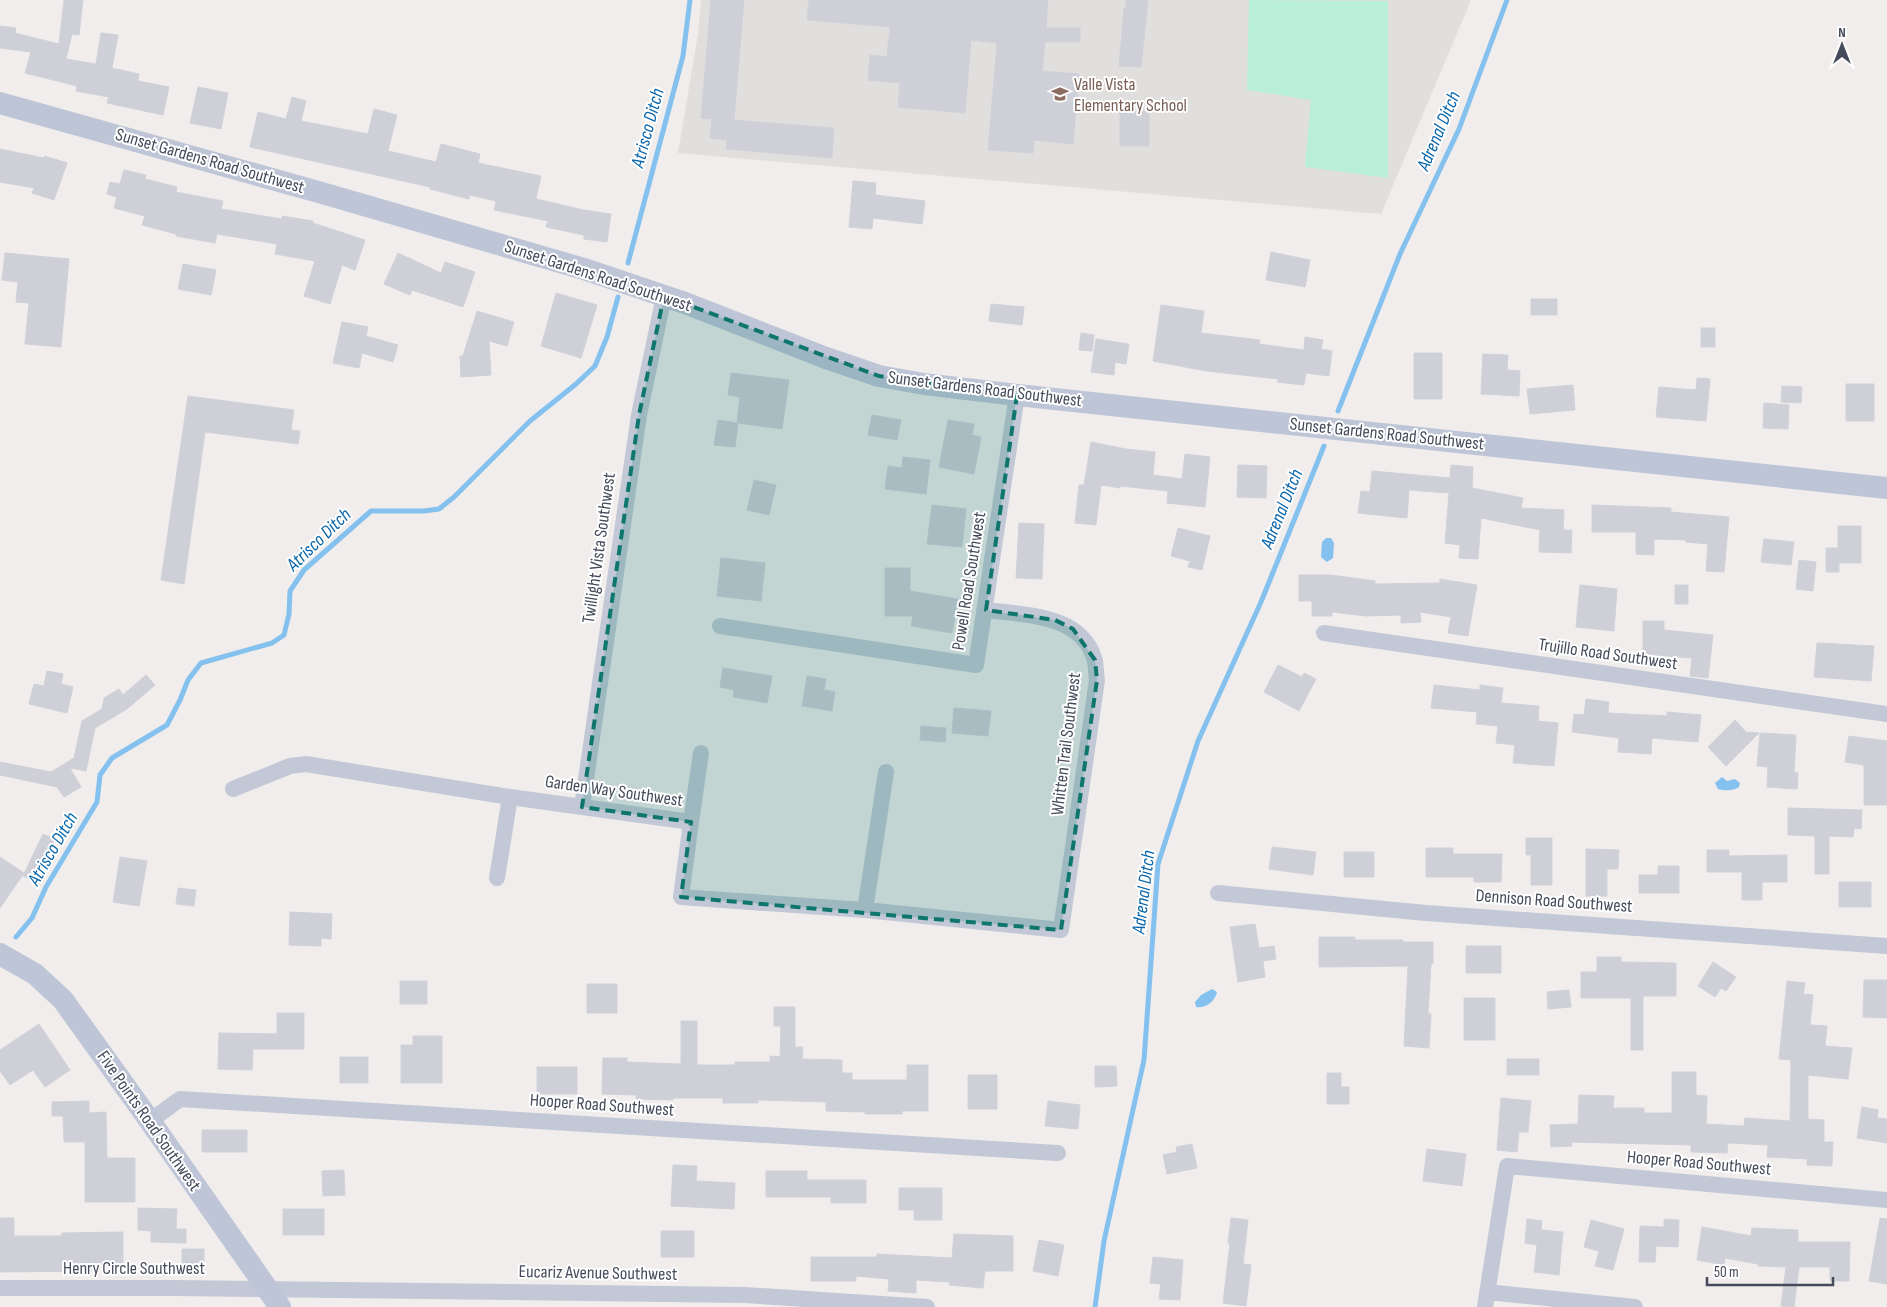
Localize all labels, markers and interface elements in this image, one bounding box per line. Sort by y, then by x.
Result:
north arrow [1817,20,1867,70]
text: N [1838,24,1846,41]
place label: Valle Vista Elementary School [1074,74,1187,116]
school or university icon: Valle Vista Elementary School [1050,84,1070,104]
water label: Atrisco Ditch [626,86,670,171]
water label: Adrenal Ditch [1412,88,1466,175]
street label: Sunset Gardens Road Southwest [113,124,307,198]
street label: Sunset Gardens Road Southwest [502,236,695,316]
street label: Sunset Gardens Road Southwest [887,367,1084,411]
street label: Sunset Gardens Road Southwest [1289,413,1486,455]
water label: Adrenal Ditch [1255,466,1308,553]
street label: Twillight Vista Southwest [578,471,620,625]
water label: Atrisco Ditch [281,504,356,577]
street label: Powell Road Southwest [948,510,990,652]
street label: Trujillo Road Southwest [1537,634,1679,674]
street label: Whitten Trail Southwest [1047,671,1085,817]
street label: Garden Way Southwest [544,771,685,811]
water label: Atrisco Ditch [22,808,83,891]
water label: Adrenal Ditch [1127,849,1161,936]
street label: Dennison Road Southwest [1475,885,1634,917]
street label: Five Points Road Southwest [93,1047,206,1196]
street label: Hooper Road Southwest [529,1089,675,1121]
street label: Hooper Road Southwest [1626,1146,1773,1180]
scale bar [1707,1254,1833,1286]
street label: Henry Circle Southwest [63,1258,205,1279]
street label: Eucariz Avenue Southwest [519,1261,678,1285]
text: 50 m [1714,1263,1739,1282]

